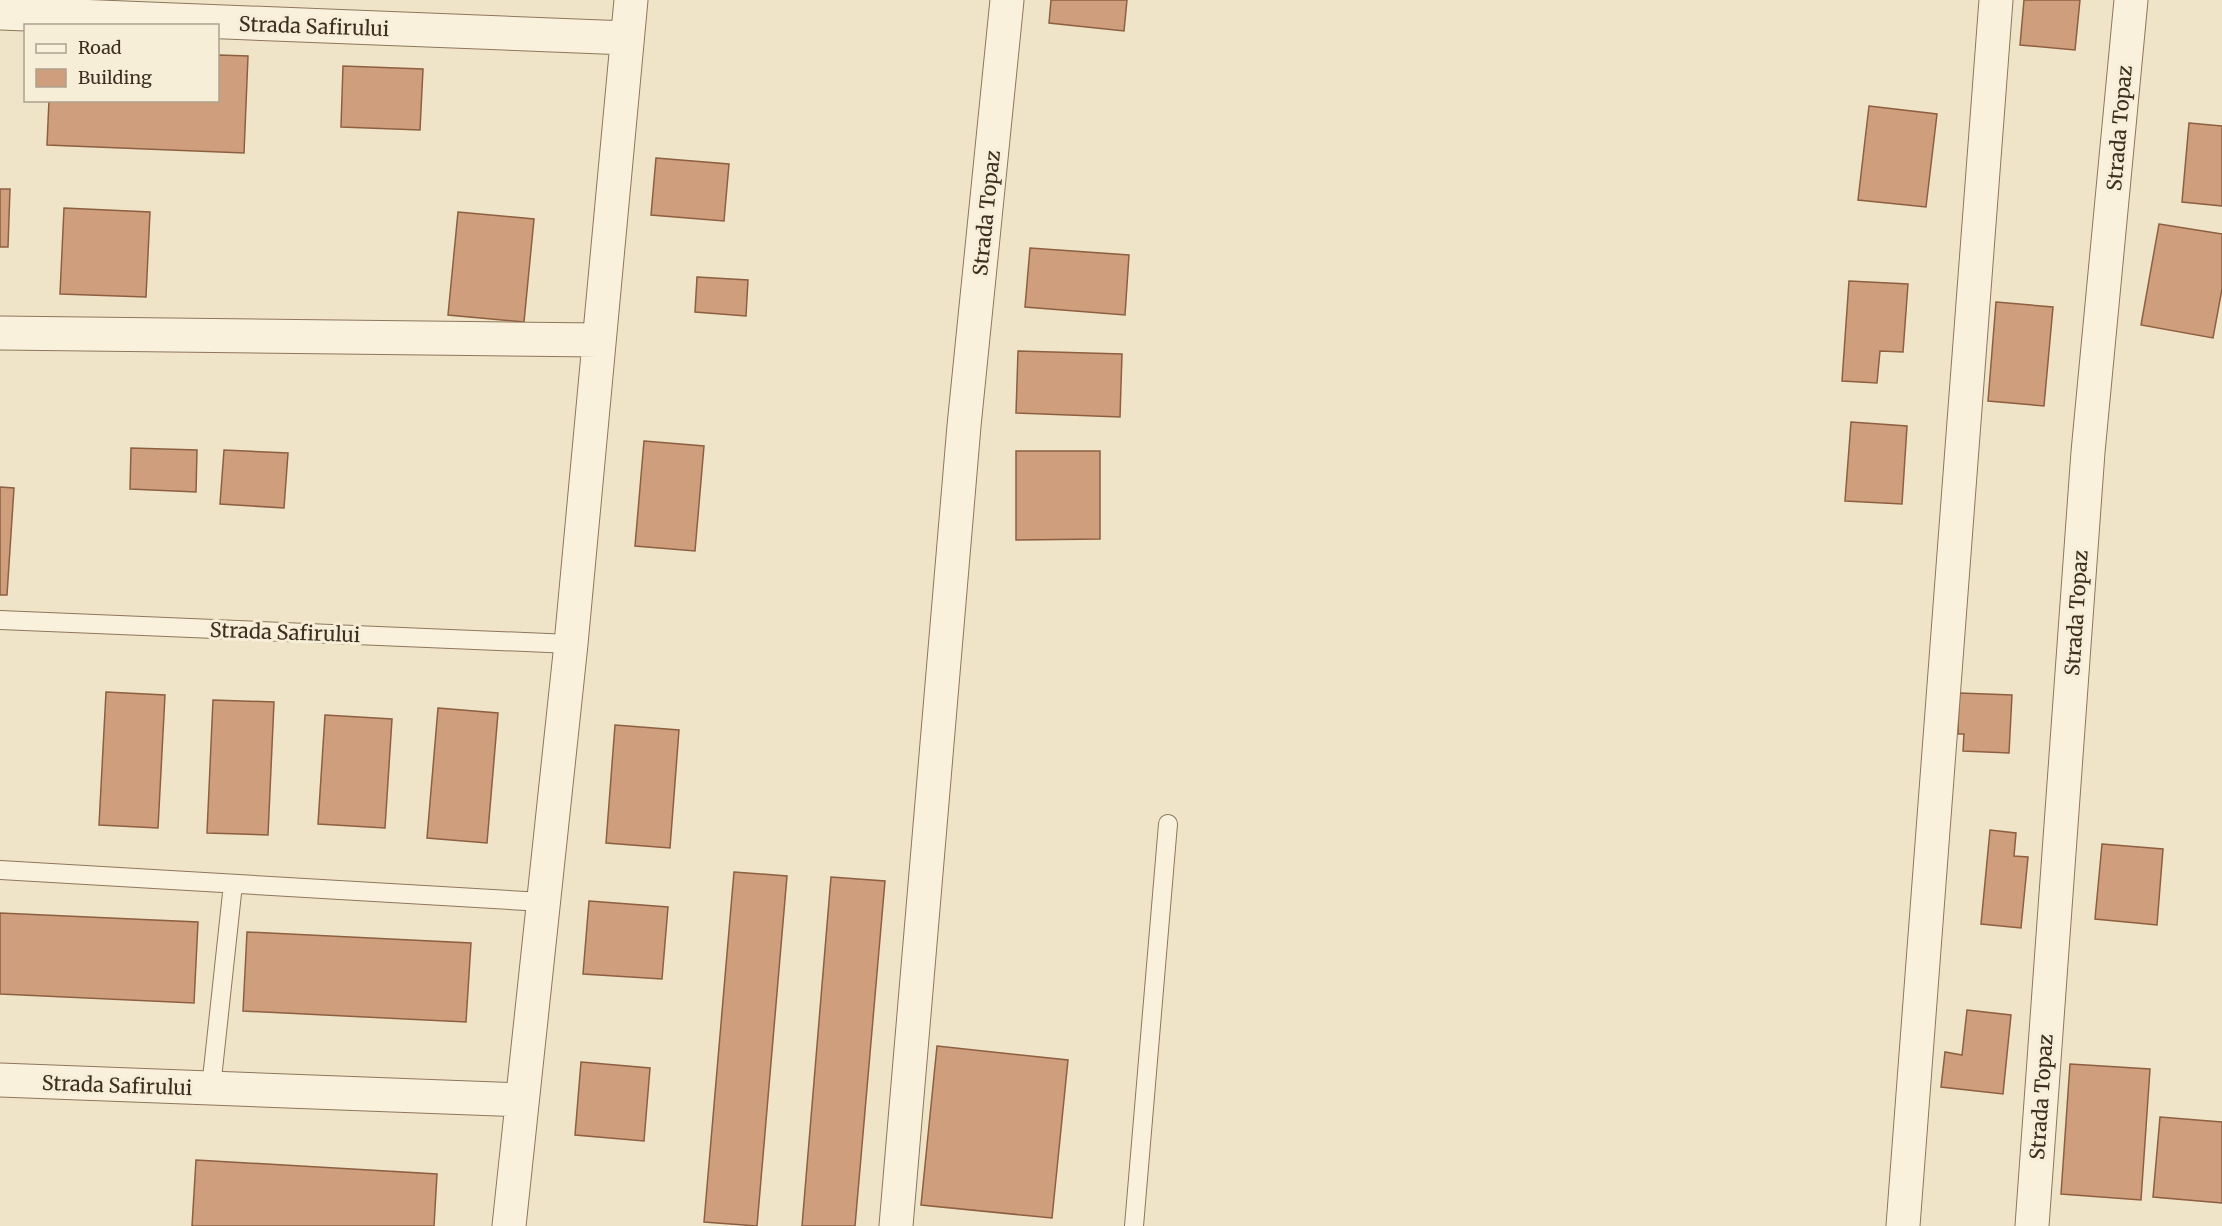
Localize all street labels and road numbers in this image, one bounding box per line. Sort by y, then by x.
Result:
street label: Strada Safirului [238,11,390,41]
street label: Strada Topaz [2101,64,2137,192]
street label: Strada Topaz [967,149,1005,277]
street label: Strada Topaz [2059,549,2093,677]
street label: Strada Safirului [209,617,361,647]
street label: Strada Topaz [2024,1033,2058,1161]
street label: Strada Safirului [41,1070,193,1100]

